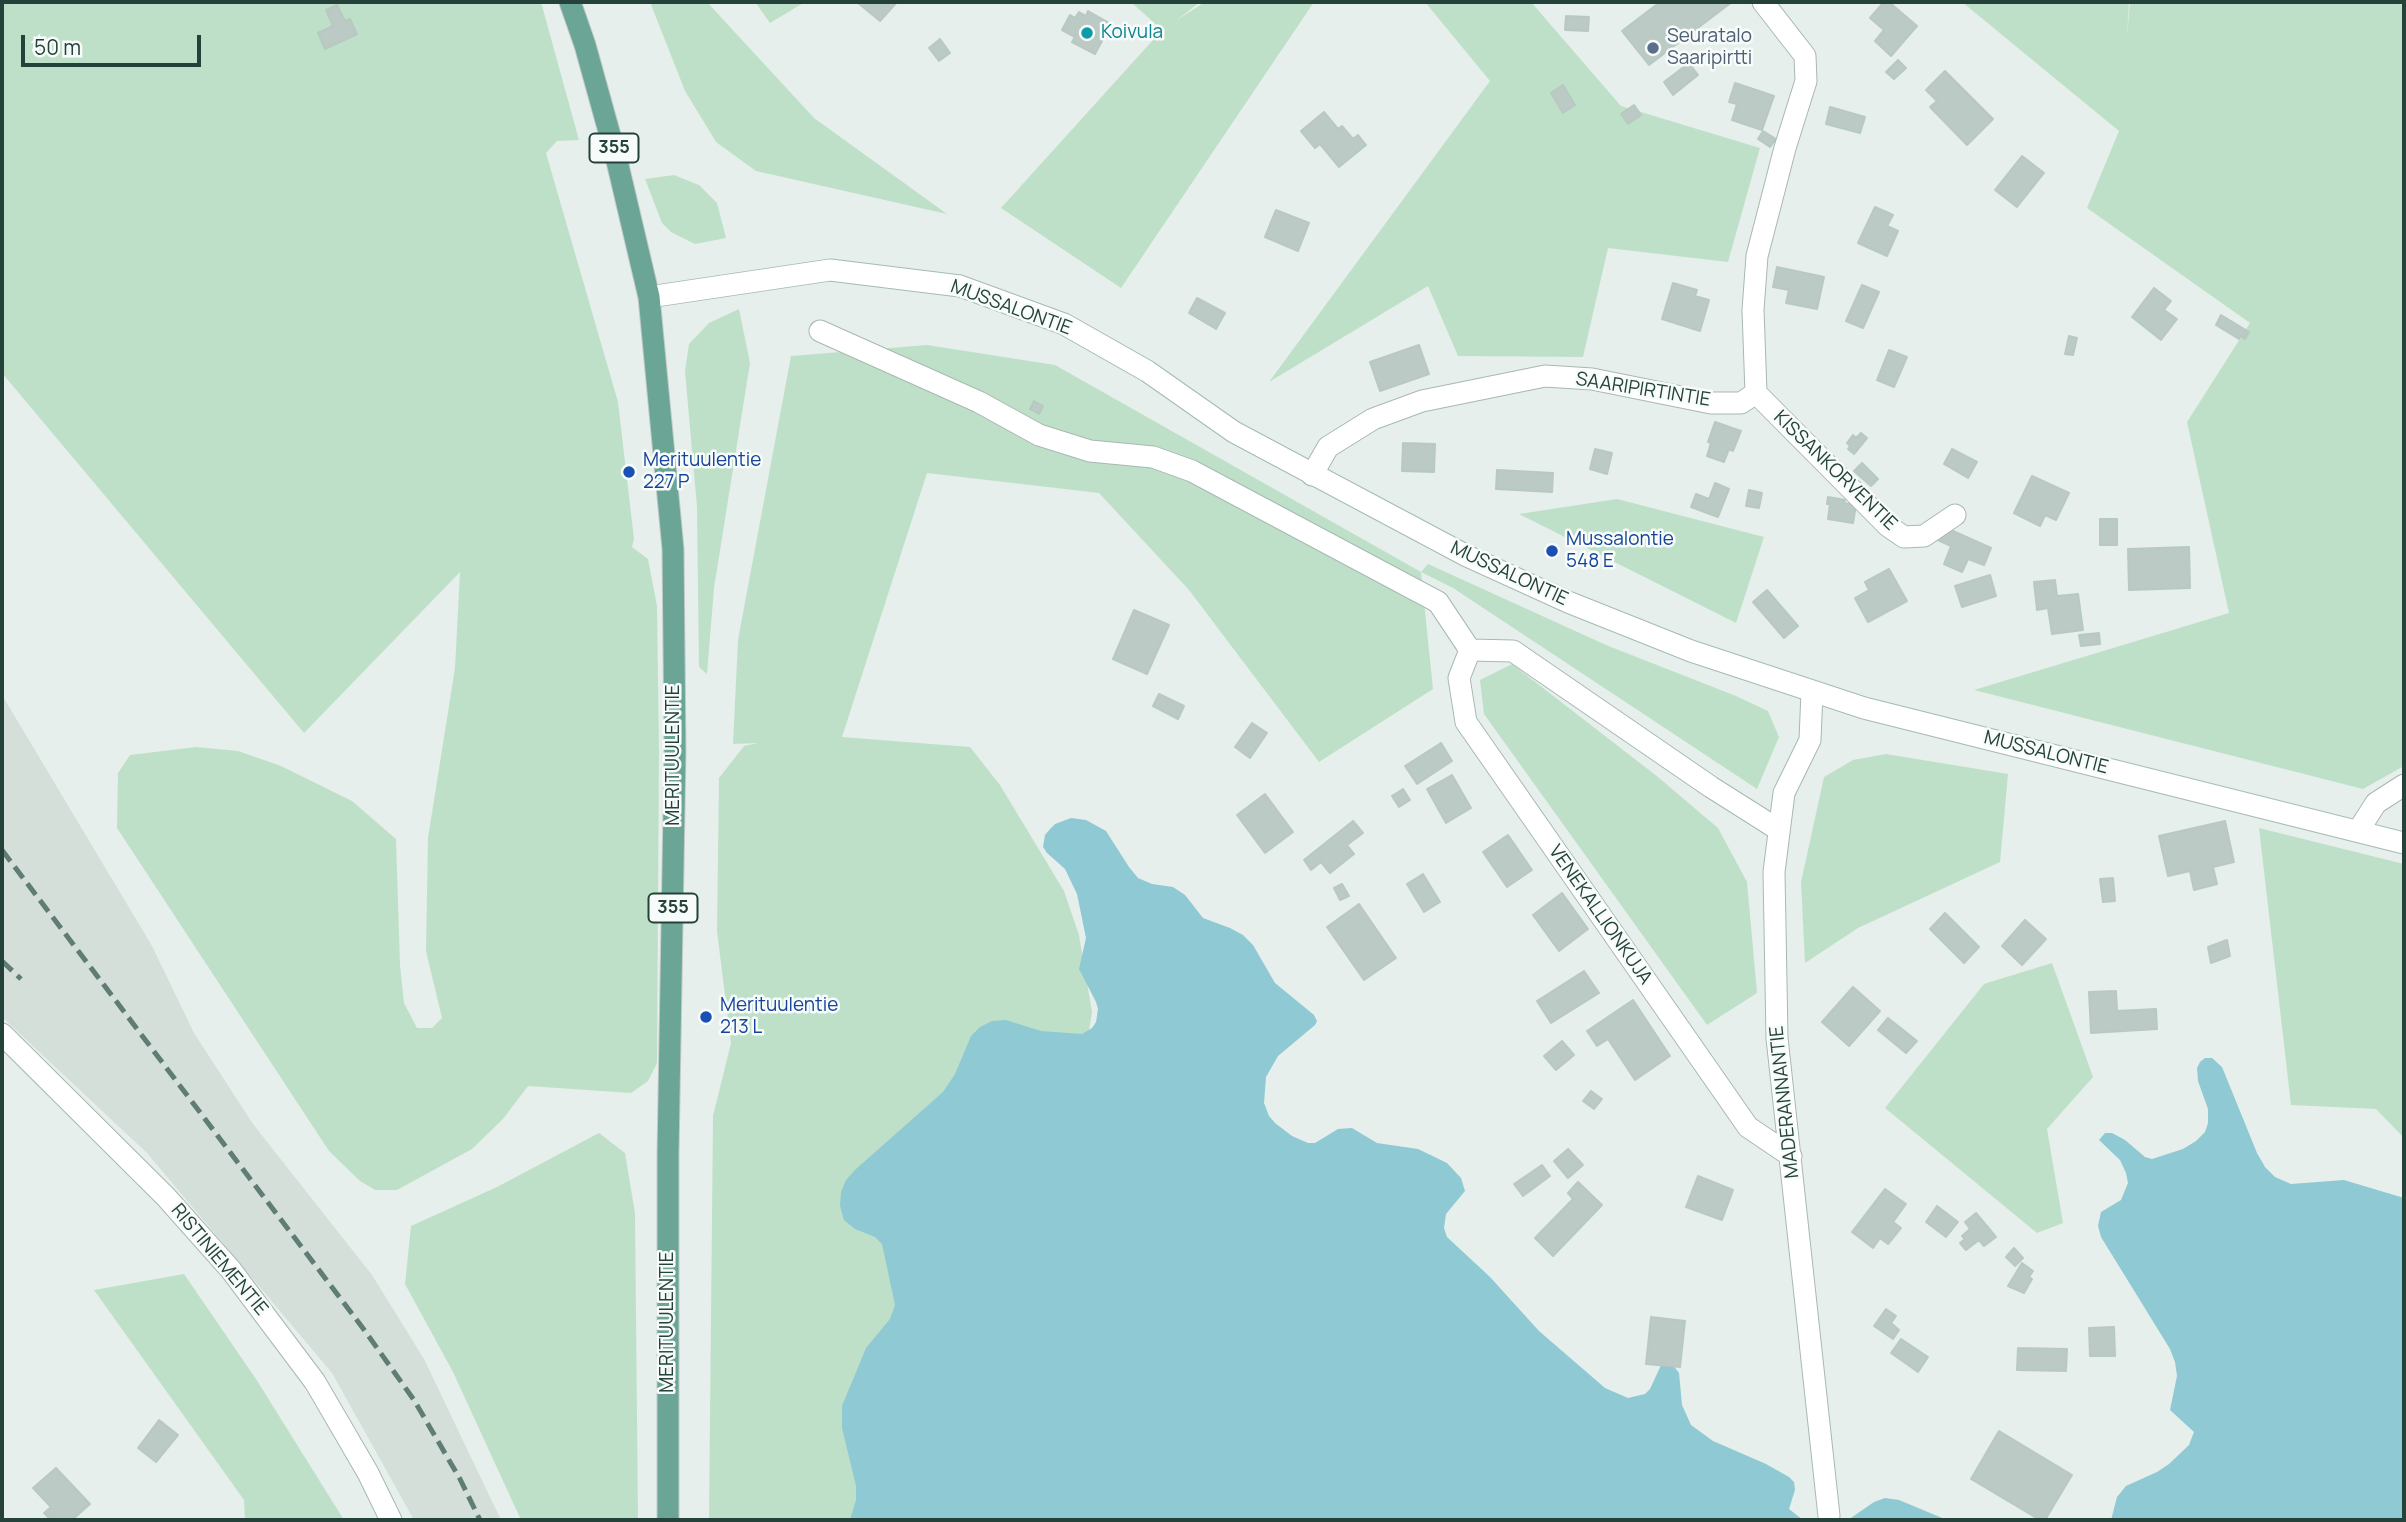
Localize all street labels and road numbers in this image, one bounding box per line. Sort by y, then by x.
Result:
road number: 355 [590,134,638,162]
street label: MUSSALONTIE [947,276,1075,340]
street label: SAARIPIRTINTIE [1574,368,1712,412]
street label: KISSANKORVENTIE [1769,406,1901,536]
street label: MUSSALONTIE [1447,537,1571,611]
street label: MERITUULENTIE [663,684,685,826]
street label: MUSSALONTIE [1982,727,2110,779]
street label: VENEKALLIONKUJA [1543,841,1657,989]
road number: 355 [648,894,698,923]
street label: MADERANNANTIE [1766,1025,1804,1179]
street label: RISTINIEMENTIE [166,1200,272,1320]
street label: MERITUULENTIE [657,1251,679,1393]

